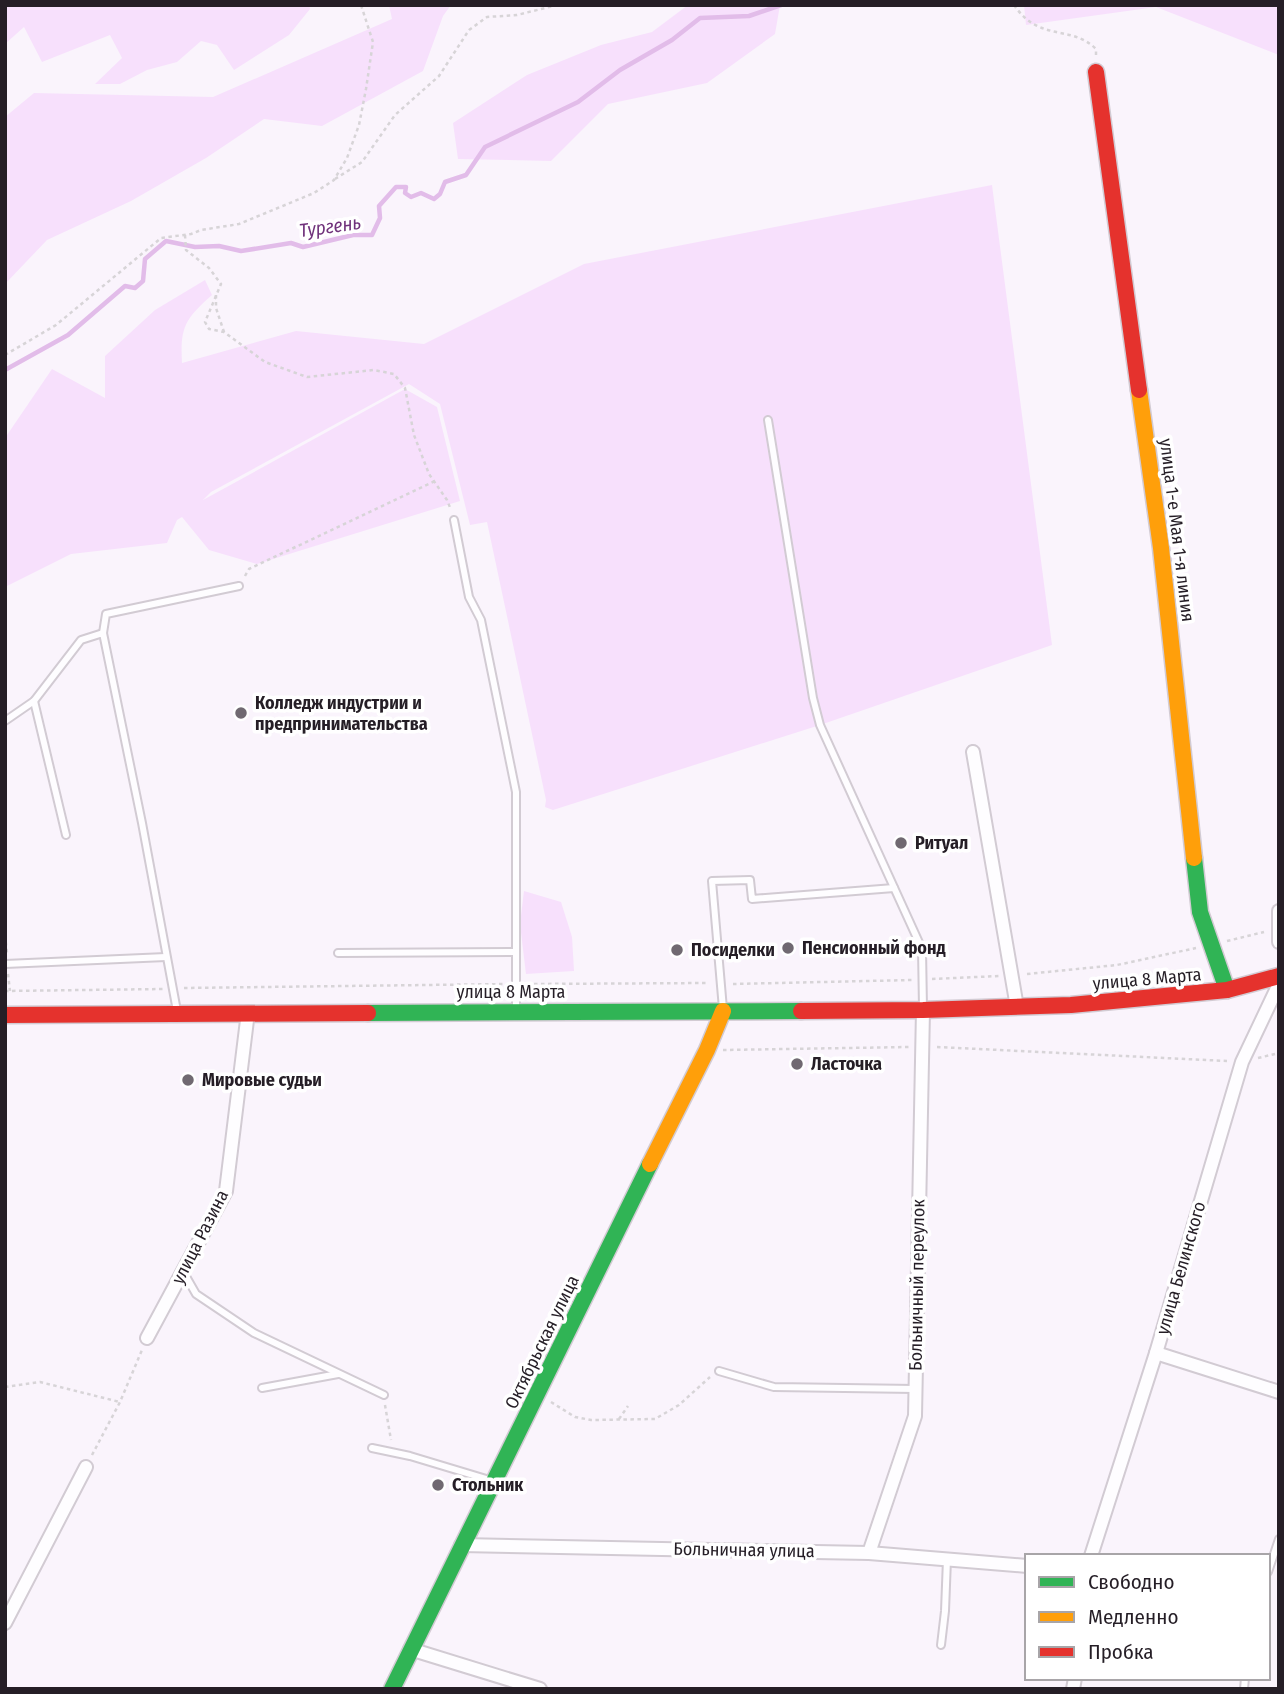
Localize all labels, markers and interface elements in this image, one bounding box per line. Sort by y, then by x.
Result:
water label: Тургень [298,211,363,242]
street label: улица 1-е Мая 1-я линия [1155,437,1199,623]
place label: Колледж индустрии и предпринимательства [255,692,428,735]
marker: Колледж индустрии и предпринимательства [233,705,249,721]
place label: Ритуал [915,832,968,854]
marker: Ритуал [893,835,909,851]
place label: Пенсионный фонд [802,937,946,959]
place label: Посиделки [691,939,775,961]
marker: Пенсионный фонд [780,940,796,956]
marker: Посиделки [669,942,685,958]
street label: улица 8 Марта [1092,963,1202,995]
street label: улица 8 Марта [457,981,566,1003]
place label: Ласточка [811,1053,882,1075]
marker: Ласточка [789,1056,805,1072]
place label: Мировые судьи [202,1069,322,1091]
marker: Мировые судьи [180,1072,196,1088]
street label: улица Разина [167,1186,233,1288]
street label: Больничный переулок [905,1198,930,1371]
street label: улица Белинского [1151,1199,1211,1337]
street label: Октябрьская улица [500,1271,584,1412]
place label: Стольник [452,1474,524,1496]
marker: Стольник [430,1477,446,1493]
street label: Больничная улица [673,1538,815,1562]
legend [1025,1554,1270,1680]
text: Свободно [1088,1569,1174,1595]
text: Медленно [1088,1604,1178,1630]
text: Пробка [1088,1639,1154,1665]

